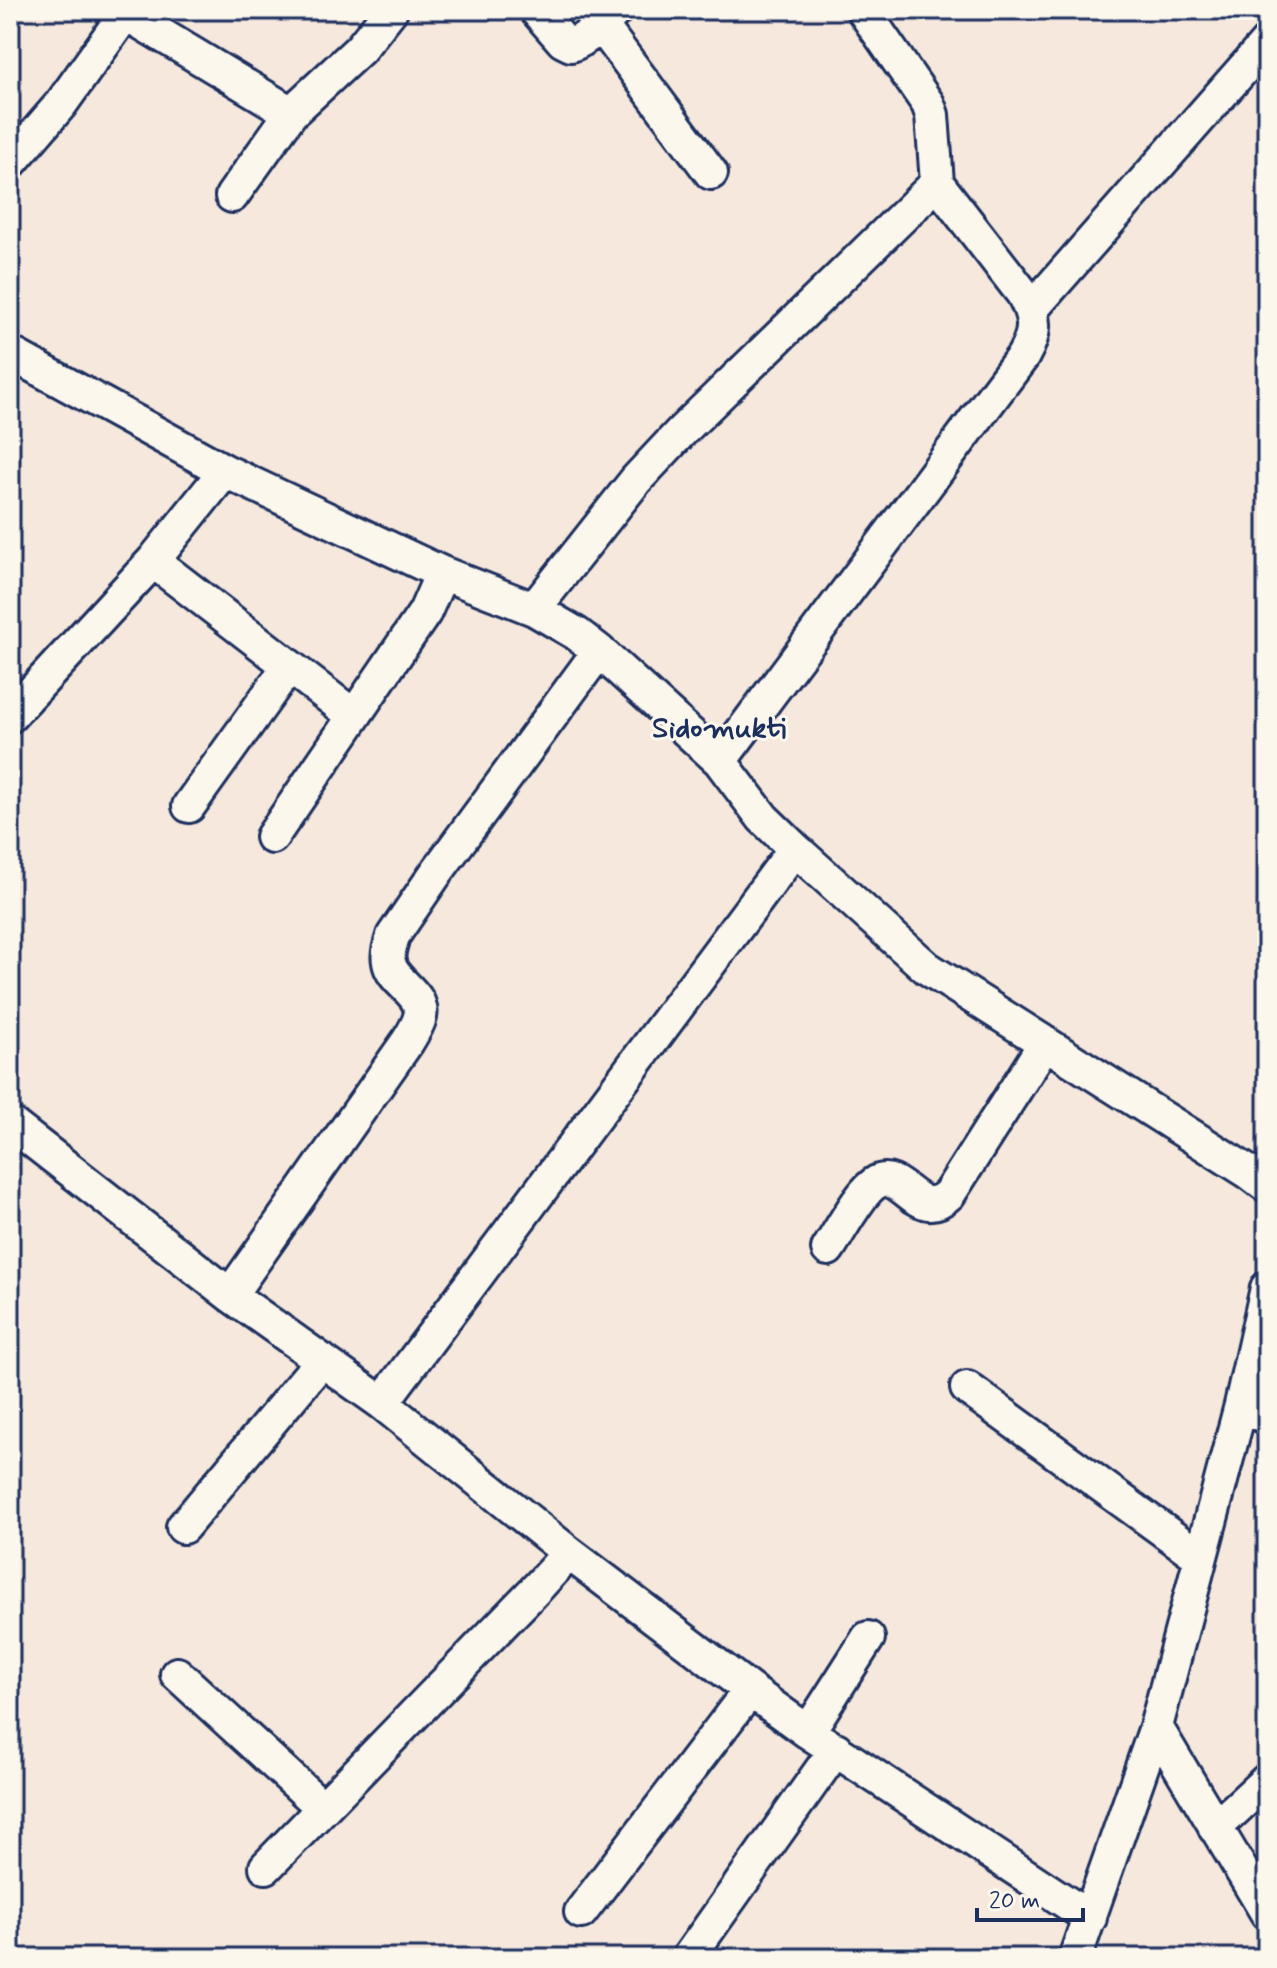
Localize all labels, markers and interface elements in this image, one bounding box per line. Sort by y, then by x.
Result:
district label: Sidomukti [652,709,786,748]
scale bar [977,1872,1083,1922]
text: 20 m [989,1886,1040,1917]

